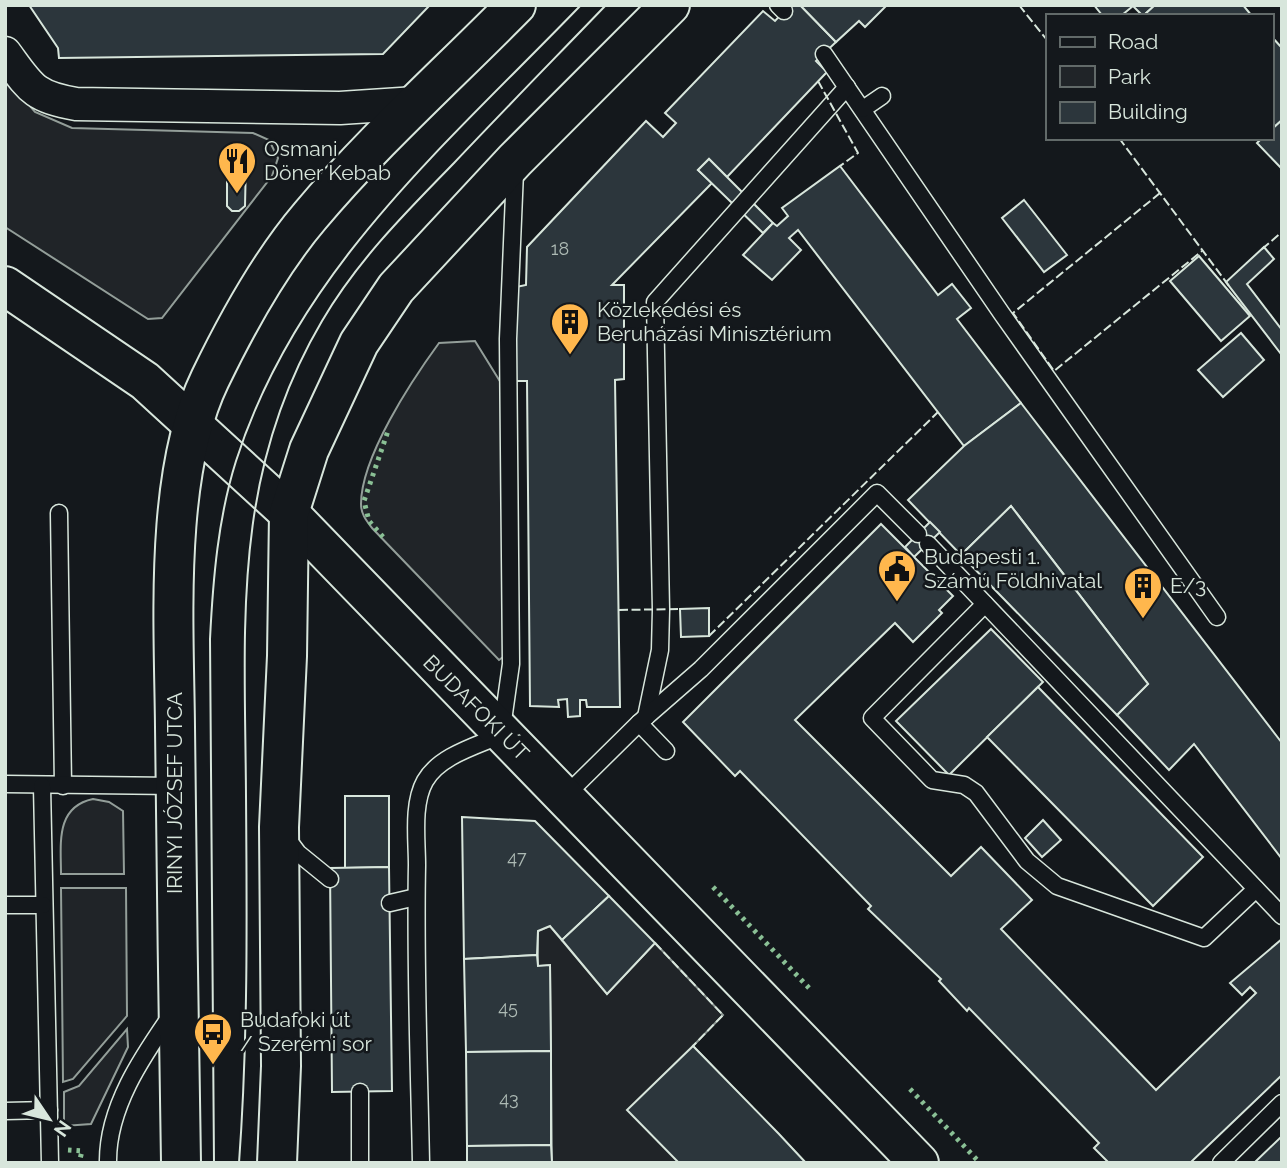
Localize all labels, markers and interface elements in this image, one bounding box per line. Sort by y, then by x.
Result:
legend [1046,14,1273,140]
text: Road [1108,29,1158,54]
text: Park [1108,64,1151,89]
text: Building [1108,99,1188,124]
place label: Osmani Döner Kebab [264,136,391,185]
restaurant icon: Osmani Döner Kebab [216,140,258,195]
house number: 18 [551,238,569,259]
place label: Közlekedési és Beruházási Minisztérium [597,297,832,346]
building icon: Közlekedési és Beruházási Minisztérium [549,301,591,356]
place label: Budapesti 1. Számú Földhivatal [924,544,1102,593]
public building icon: Budapesti 1. Számú Földhivatal [876,548,918,603]
building icon: E/3 [1122,565,1164,620]
place label: E/3 [1170,573,1206,598]
street label: BUDAFOKI ÚT [418,650,535,766]
street label: IRINYI JÓZSEF UTCA [162,692,187,894]
house number: 47 [507,847,527,868]
house number: 45 [498,997,518,1018]
place label: Budafoki út / Szerémi sor [240,1007,372,1056]
bus stop icon: Budafoki út / Szerémi sor [192,1011,234,1066]
north arrow [14,1084,84,1154]
house number: 43 [499,1088,519,1109]
text: N [50,1117,76,1141]

